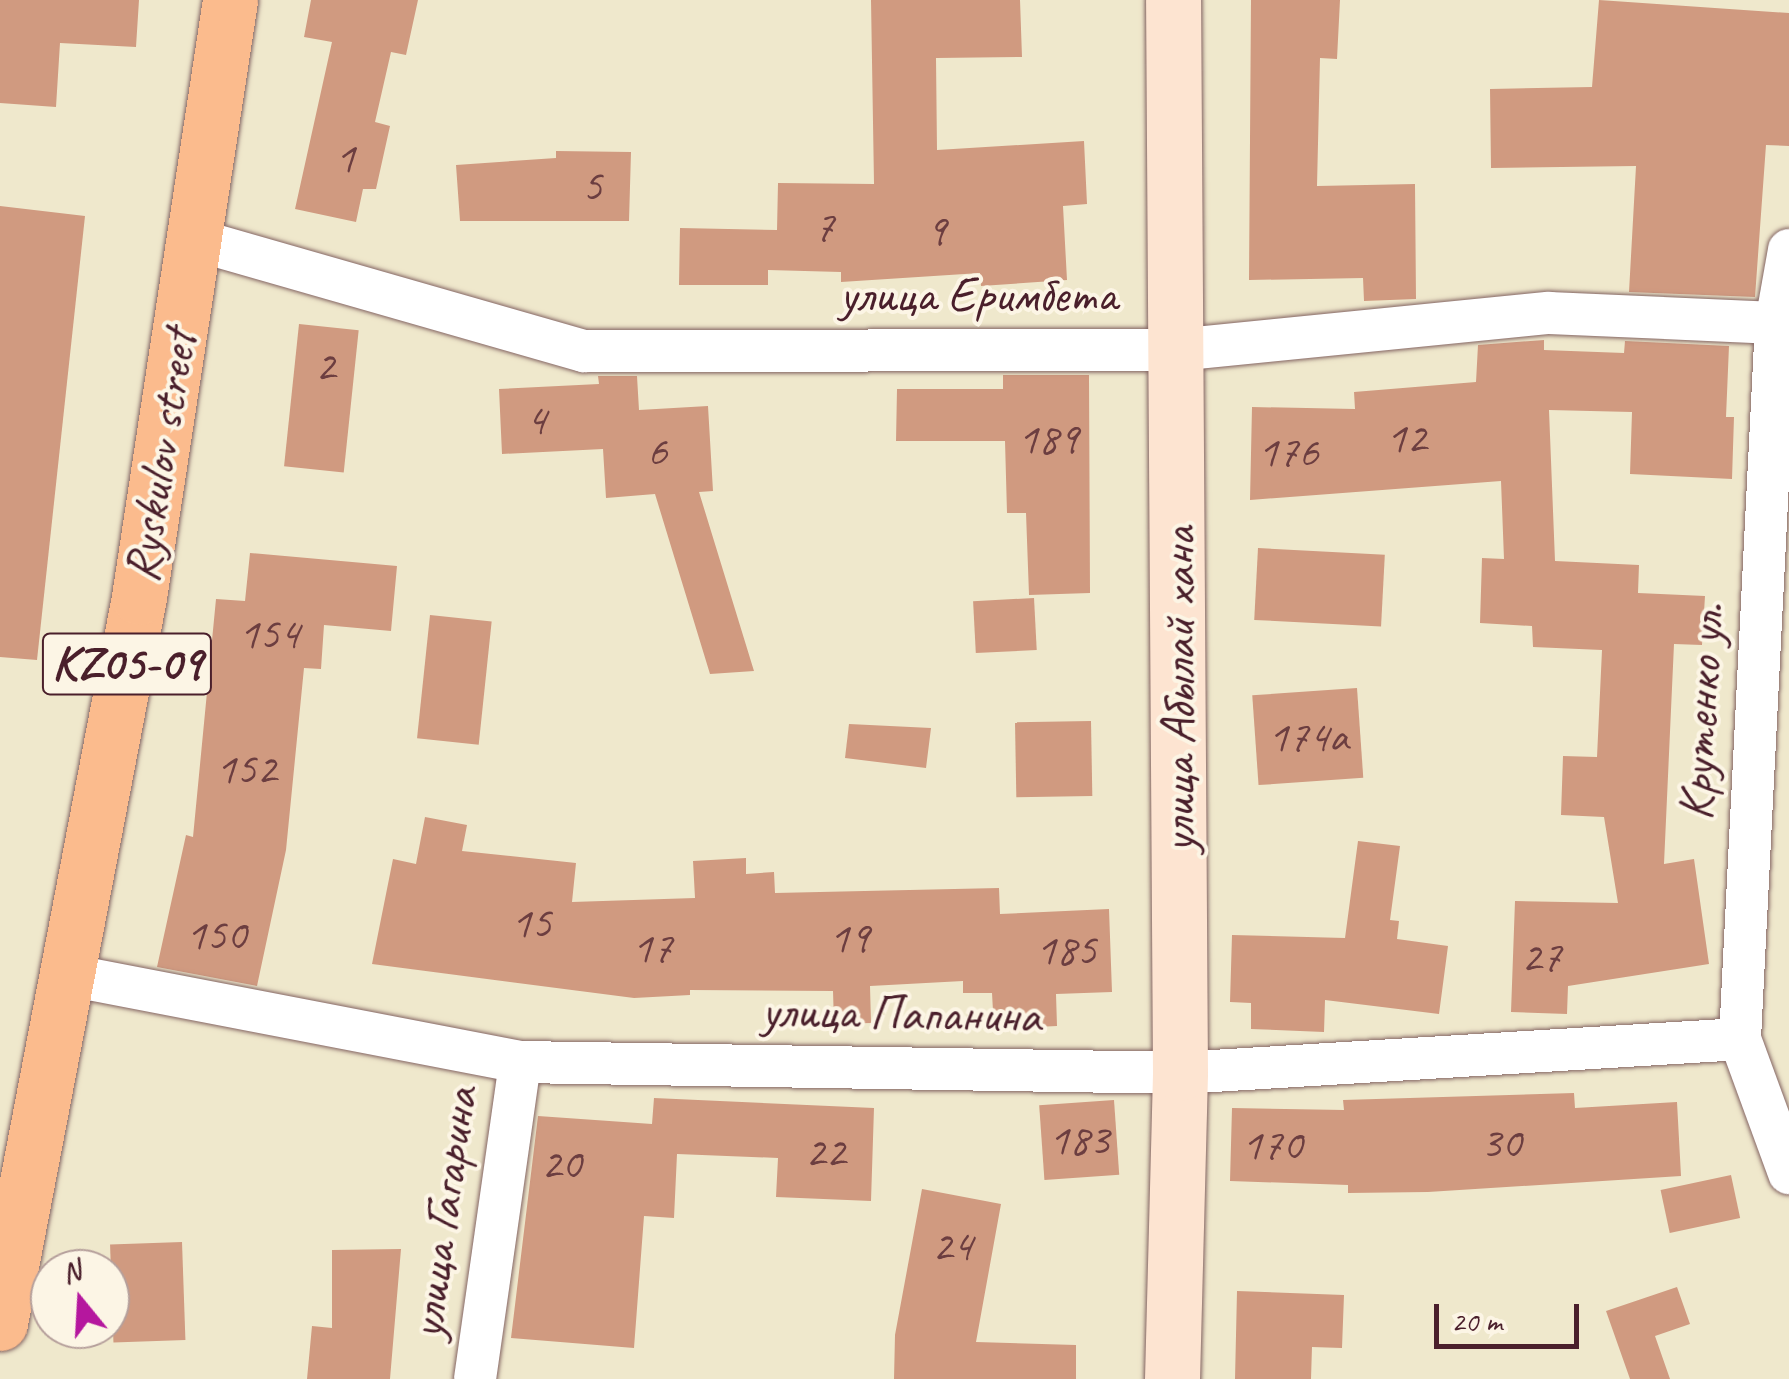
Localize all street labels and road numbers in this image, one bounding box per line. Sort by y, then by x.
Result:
street label: улица Еримбета [839,265,1117,325]
street label: Ryskulov street [110,326,210,586]
street label: улица Абылай хана [1148,527,1208,853]
street label: Крутенко ул. [1665,601,1737,823]
road number: KZ05-09 [39,621,214,707]
street label: улица Папанина [760,981,1042,1045]
street label: улица Гагарина [396,1082,490,1344]

